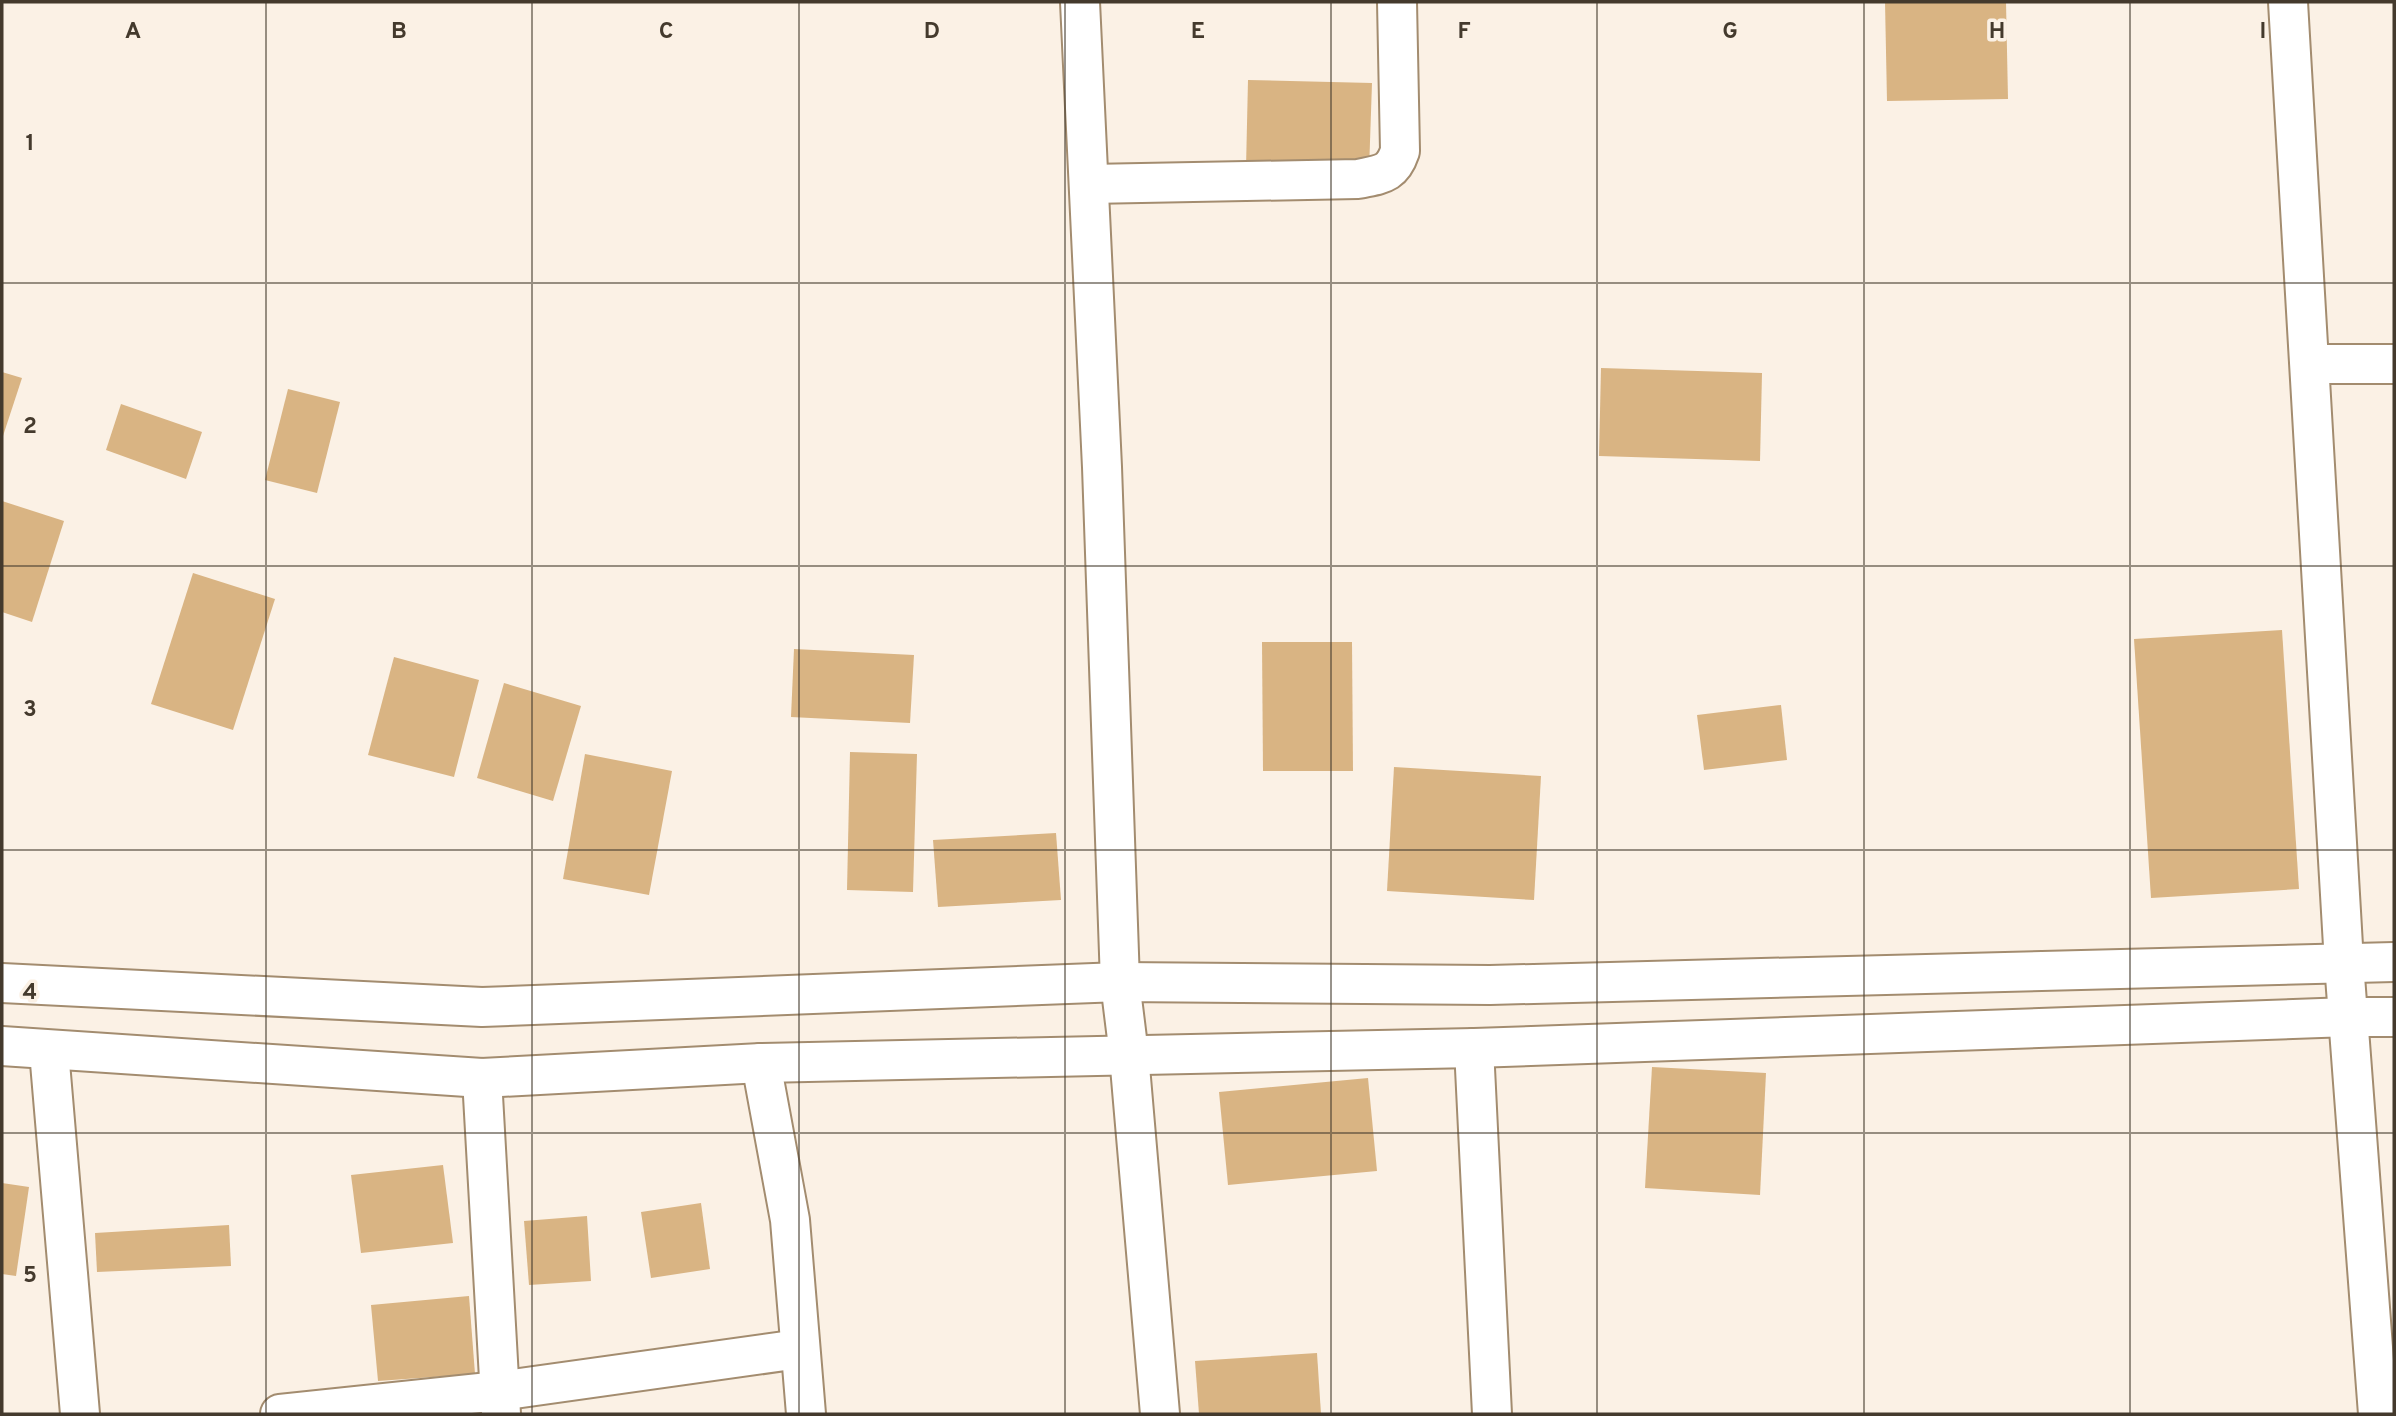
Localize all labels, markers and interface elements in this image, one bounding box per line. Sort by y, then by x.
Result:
text: A [125,18,141,47]
text: B [391,18,407,47]
text: C [659,18,673,47]
text: D [924,18,940,47]
text: E [1191,18,1205,47]
text: F [1457,18,1471,47]
text: G [1722,18,1738,47]
text: H [1989,18,2005,47]
text: I [2260,18,2266,47]
text: 1 [25,130,35,159]
text: 2 [23,413,37,442]
text: 3 [23,696,37,725]
text: 4 [23,979,37,1008]
text: 5 [23,1262,37,1291]

